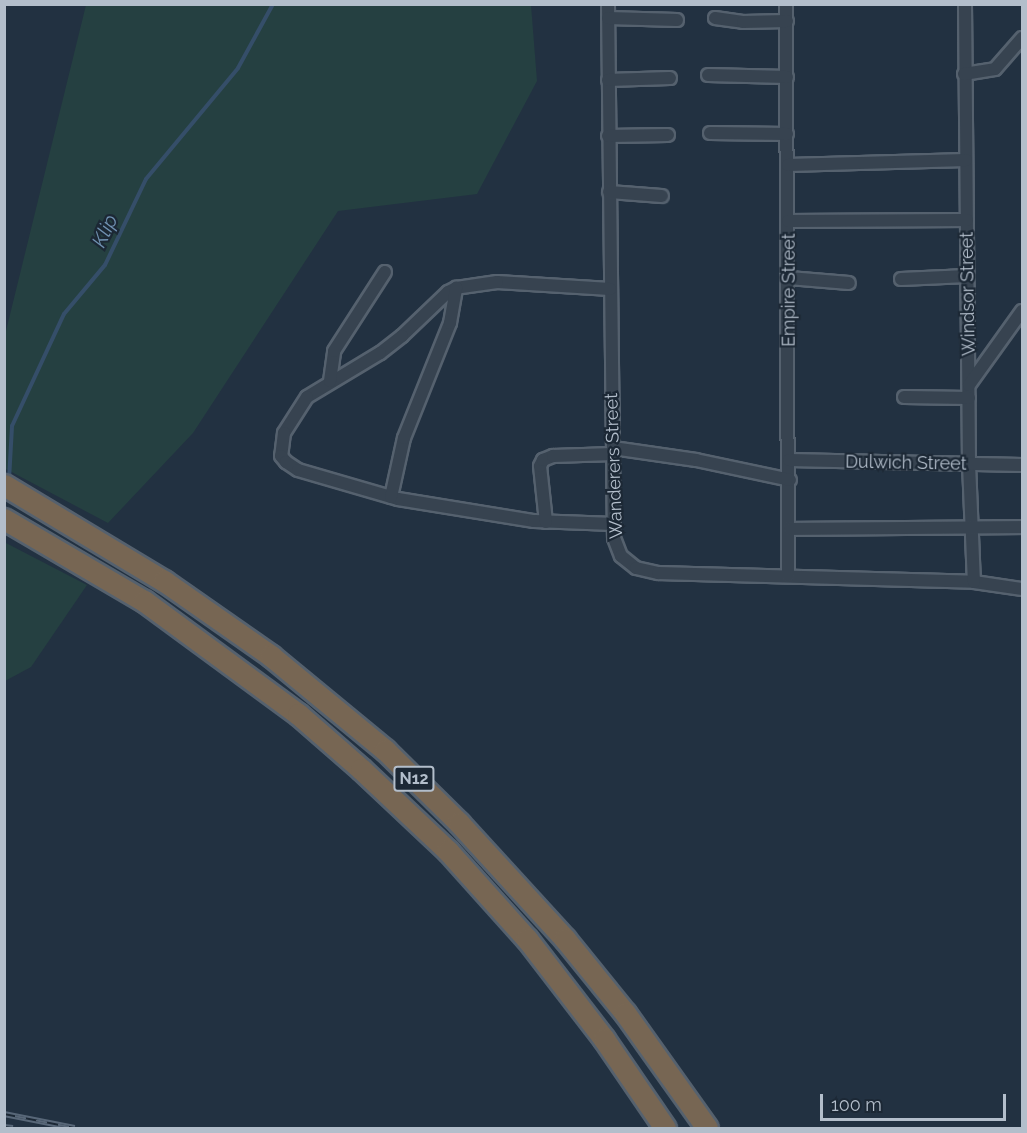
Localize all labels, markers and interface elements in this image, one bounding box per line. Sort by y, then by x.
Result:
water label: Klip [87,211,123,251]
street label: Windsor Street [956,231,980,357]
street label: Empire Street [778,233,800,347]
street label: Wanderers Street [601,393,627,539]
street label: Dulwich Street [845,451,967,475]
road number: N12 [393,766,435,792]
scale bar [823,1082,1009,1120]
text: 100 m [831,1094,882,1115]

